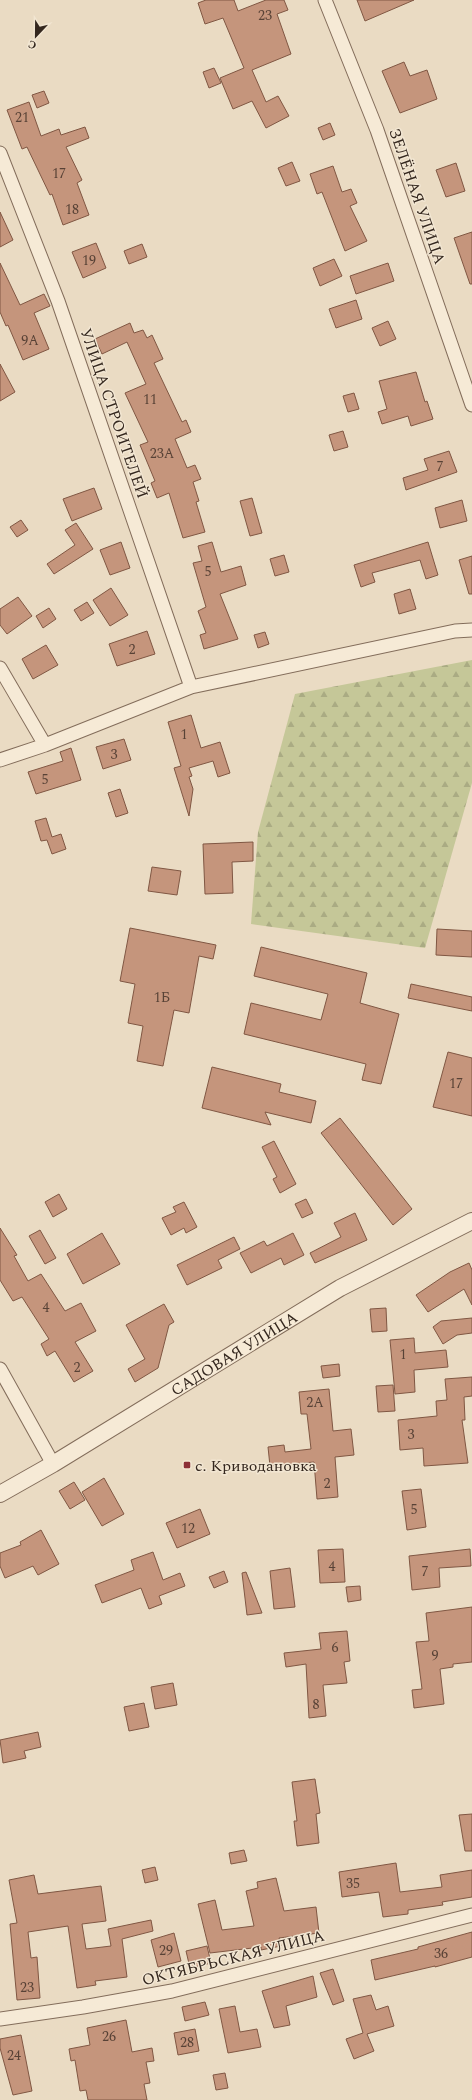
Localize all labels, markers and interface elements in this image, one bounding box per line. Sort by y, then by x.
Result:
house number: 23 [258,5,272,26]
north arrow [16,16,56,56]
text: С [25,35,39,54]
house number: 21 [15,107,29,128]
street label: ЗЕЛЁНАЯ УЛИЦА [382,125,452,268]
house number: 17 [52,163,66,184]
house number: 18 [65,199,79,220]
house number: 19 [82,250,96,271]
street label: УЛИЦА СТРОИТЕЛЕЙ [74,325,154,502]
house number: 9А [21,330,39,351]
house number: 11 [143,389,157,410]
house number: 23А [150,443,175,464]
house number: 7 [437,456,444,477]
house number: 5 [205,561,212,582]
house number: 2 [129,639,136,660]
house number: 1 [181,724,188,745]
house number: 3 [111,744,118,765]
house number: 5 [42,769,49,790]
house number: 1Б [154,987,170,1008]
house number: 17 [449,1073,463,1094]
house number: 4 [43,1297,50,1318]
street label: САДОВАЯ УЛИЦА [166,1306,302,1402]
house number: 1 [400,1344,407,1365]
house number: 2 [74,1357,81,1378]
house number: 2А [306,1392,324,1413]
house number: 3 [408,1424,415,1445]
place label: с. Криводановка [195,1454,317,1478]
marker: с. Криводановка [182,1460,192,1470]
house number: 2 [324,1473,331,1494]
house number: 5 [411,1499,418,1520]
house number: 12 [181,1518,195,1539]
house number: 4 [329,1556,336,1577]
house number: 7 [422,1561,429,1582]
house number: 6 [332,1637,339,1658]
house number: 9 [432,1645,439,1666]
house number: 8 [313,1694,320,1715]
house number: 35 [346,1873,360,1894]
street label: ОКТЯБРЬСКАЯ УЛИЦА [139,1924,327,1992]
house number: 29 [159,1940,173,1961]
house number: 36 [434,1943,448,1964]
house number: 23 [20,1977,34,1998]
house number: 26 [102,2026,116,2047]
house number: 28 [180,2032,194,2053]
house number: 24 [7,2045,21,2066]

